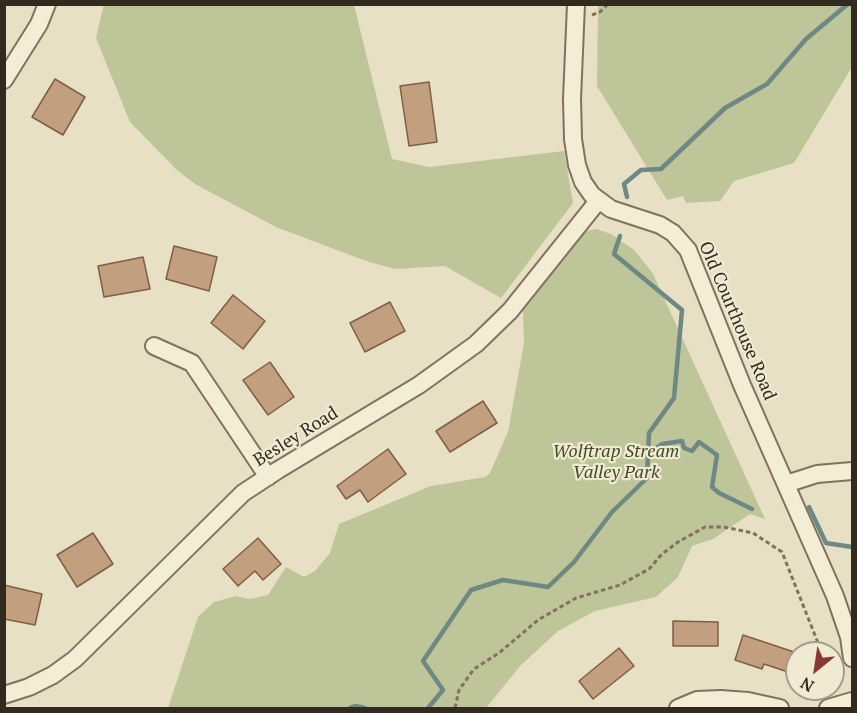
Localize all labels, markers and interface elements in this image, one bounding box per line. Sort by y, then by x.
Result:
street label: Old Courthouse Road [694,238,780,404]
street label: Besley Road [250,402,342,472]
park label: Wolftrap Stream Valley Park [553,441,679,484]
north arrow [785,641,845,701]
text: N [796,672,818,697]

